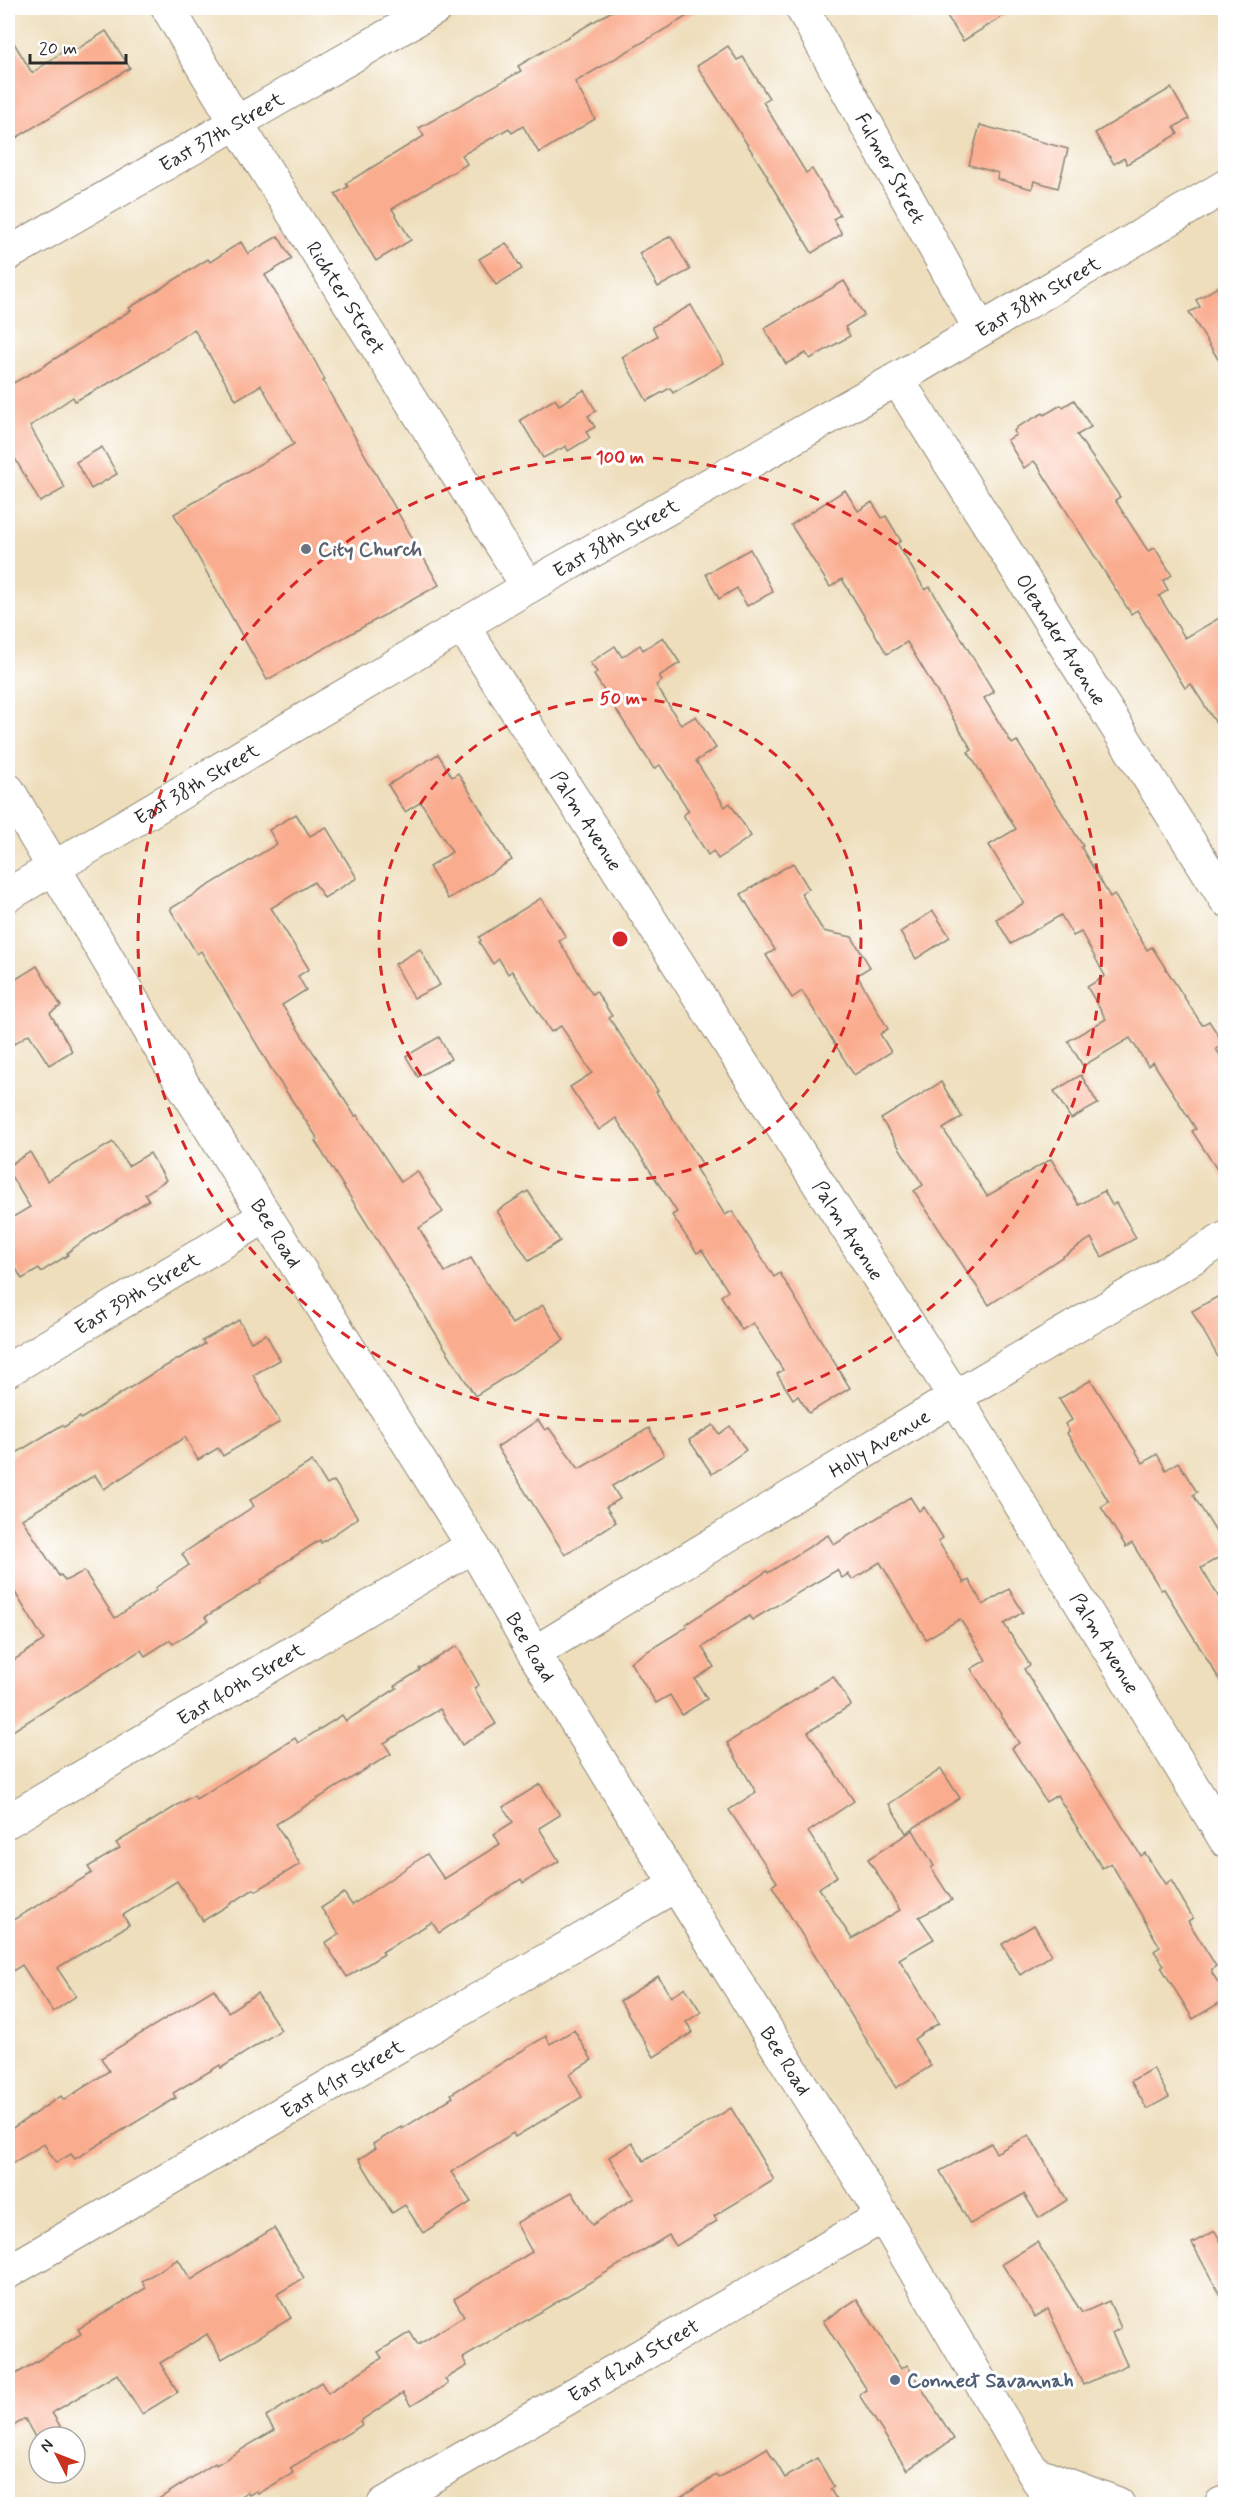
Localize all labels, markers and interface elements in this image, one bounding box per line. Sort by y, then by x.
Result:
scale bar [30,27,126,65]
text: 20 m [39,37,77,61]
street label: East 37th Street [155,86,289,179]
street label: Fulmer Street [848,108,931,229]
street label: Richter Street [299,237,391,360]
street label: East 38th Street [971,251,1106,345]
text: 100 m [596,446,644,470]
street label: East 38th Street [549,493,684,585]
place label: City Church [318,537,422,564]
marker: City Church [299,542,313,556]
street label: Oleander Avenue [1008,569,1112,711]
text: 50 m [600,687,640,711]
street label: East 38th Street [130,737,265,832]
street label: Palm Avenue [544,766,628,877]
centre of rings [610,929,630,949]
street label: Palm Avenue [805,1176,889,1286]
street label: Bee Road [243,1194,307,1273]
street label: East 39th Street [70,1246,205,1342]
street label: Holly Avenue [824,1403,936,1485]
street label: Palm Avenue [1063,1588,1145,1699]
street label: Bee Road [499,1608,561,1688]
street label: East 40th Street [173,1637,310,1733]
street label: Bee Road [753,2022,816,2101]
street label: East 41st Street [276,2034,409,2126]
street label: East 42nd Street [564,2313,705,2410]
place label: Connect Savannah [907,2368,1074,2395]
marker: Connect Savannah [888,2373,902,2387]
north arrow [27,2425,87,2485]
text: N [36,2435,58,2457]

